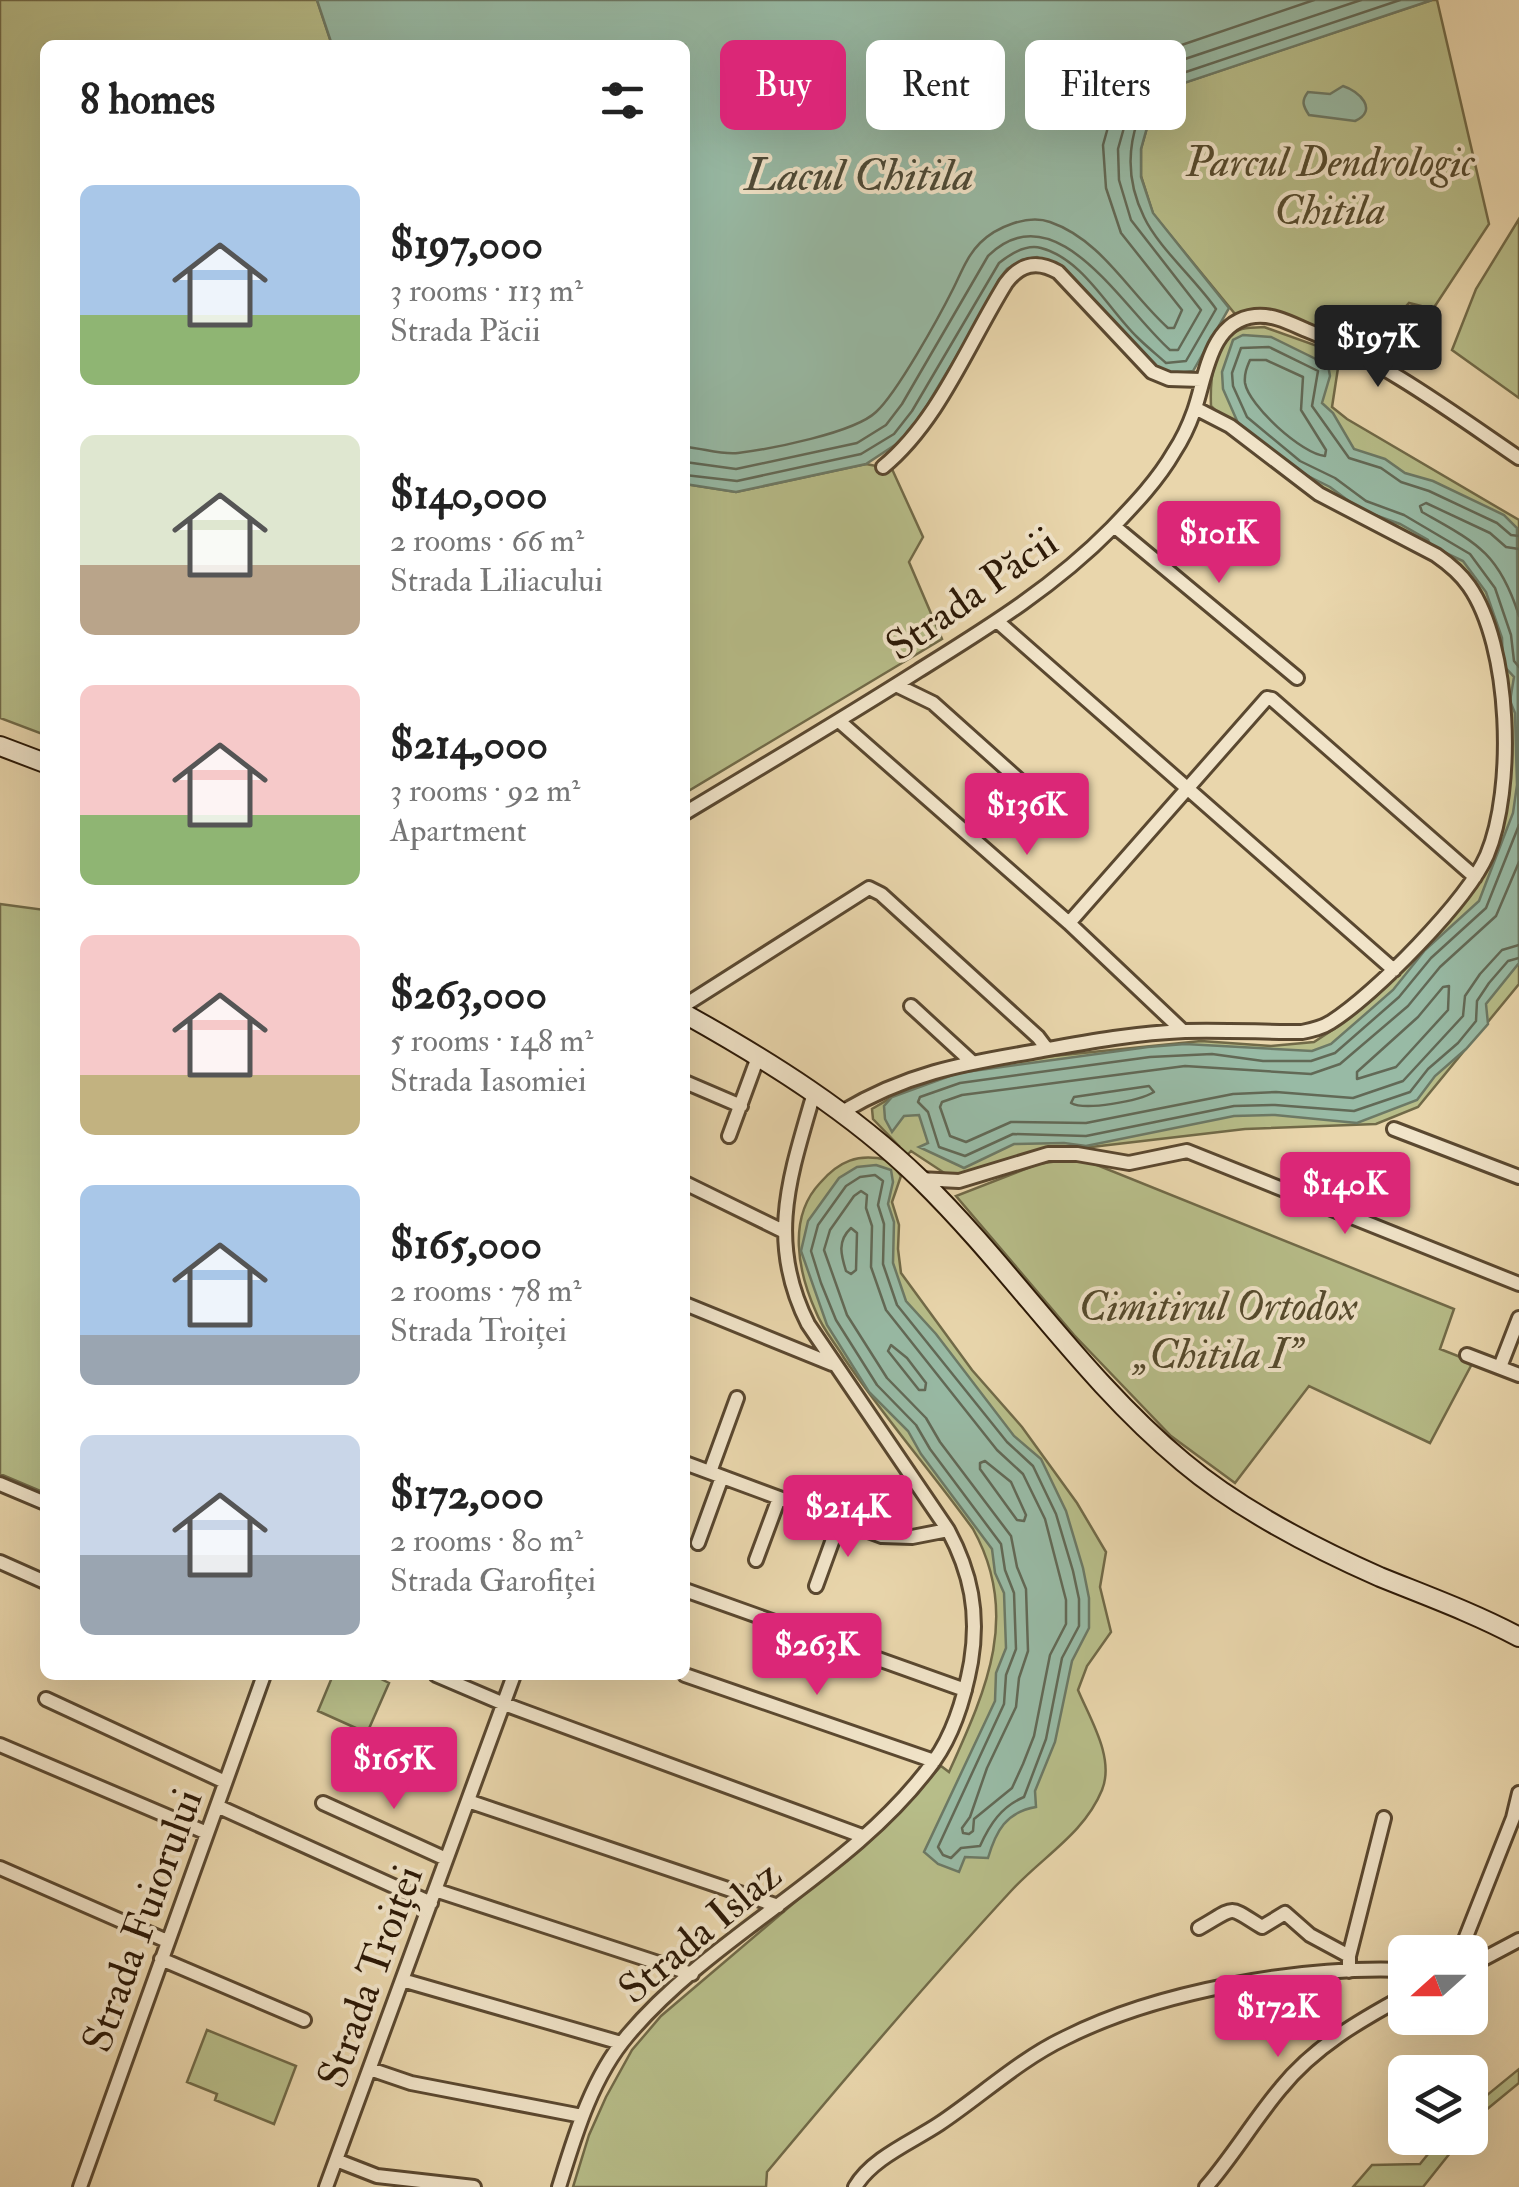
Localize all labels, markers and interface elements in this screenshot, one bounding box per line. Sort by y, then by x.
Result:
chip: Buy [720,40,846,130]
chip: Rent [866,40,1005,130]
chip: Filters [1025,40,1186,130]
icon: filters [595,73,650,128]
text: 8 homes [80,74,215,126]
park label: Parcul Dendrologic Chitila [1185,137,1476,237]
water label: Lacul Chitila [743,148,973,204]
text: $197,000 [390,219,543,271]
icon: home [160,225,280,345]
text: 3 rooms · 113 m² [390,271,583,311]
pin: $197K [1308,305,1448,390]
text: Strada Păcii [390,311,541,351]
text: $197K [1337,317,1419,357]
text: $140,000 [390,469,548,521]
icon: home [160,475,280,595]
pin: $101K [1149,501,1289,586]
text: $101K [1179,513,1259,553]
street label: Strada Păcii [876,517,1068,673]
text: 2 rooms · 66 m² [390,521,584,561]
text: Strada Liliacului [390,561,603,601]
text: $214,000 [390,719,548,771]
icon: home [160,725,280,845]
text: 3 rooms · 92 m² [390,771,580,811]
pin: $136K [957,773,1097,858]
text: $136K [987,785,1067,825]
text: Apartment [390,811,527,851]
text: $263,000 [390,969,547,1021]
icon: home [160,975,280,1095]
text: 5 rooms · 148 m² [390,1021,593,1061]
text: Strada Iasomiei [390,1061,586,1101]
pin: $140K [1275,1152,1415,1237]
text: $140K [1302,1164,1388,1204]
text: $165,000 [390,1219,542,1271]
icon: home [160,1225,280,1345]
text: 2 rooms · 78 m² [390,1271,581,1311]
park label: Cimitirul Ortodox „Chitila I” [1079,1281,1357,1381]
text: Strada Troiței [390,1311,567,1351]
text: $172,000 [390,1469,544,1521]
icon: home [160,1475,280,1595]
pin: $214K [778,1475,918,1560]
text: $214K [805,1487,891,1527]
text: 2 rooms · 80 m² [390,1521,583,1561]
text: Strada Garofiței [390,1561,596,1601]
pin: $263K [747,1613,887,1698]
text: $263K [774,1625,860,1665]
pin: $165K [324,1727,464,1812]
text: $165K [353,1739,435,1779]
street label: Strada Fuiorului [71,1782,214,2059]
street label: Strada Islaz [608,1850,792,2016]
street label: Strada Troiței [307,1859,435,2095]
north arrow [1388,1935,1488,2035]
map controls [1388,1935,1488,2155]
pin: $172K [1208,1975,1348,2060]
text: $172K [1237,1987,1319,2027]
button: layers [1388,2055,1488,2155]

